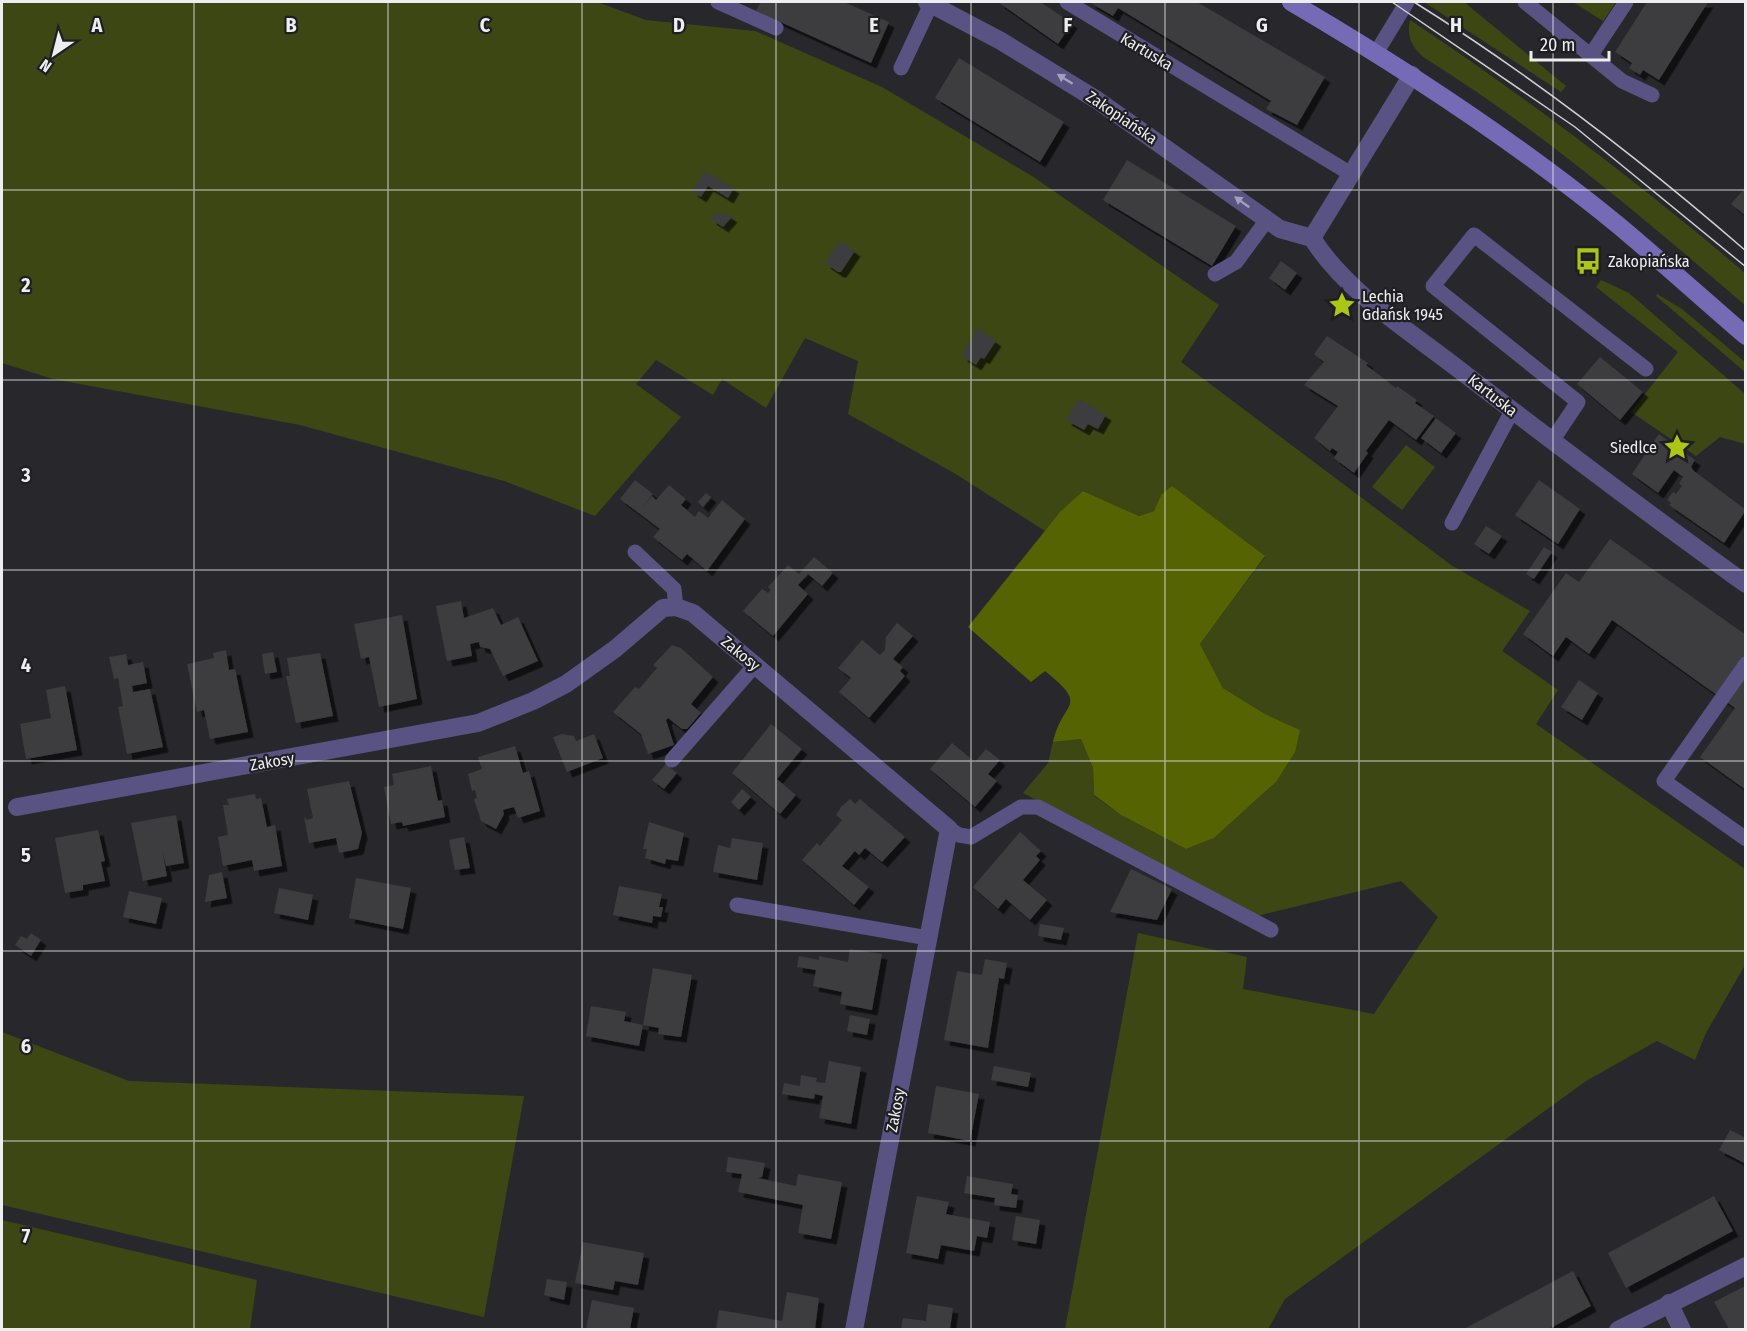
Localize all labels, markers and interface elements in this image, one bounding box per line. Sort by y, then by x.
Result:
text: A [91,13,104,37]
text: B [285,13,297,37]
text: C [480,13,491,37]
text: D [673,13,685,37]
text: E [869,13,879,37]
text: F [1064,13,1073,37]
text: G [1256,13,1268,37]
text: H [1450,13,1462,37]
north arrow [24,24,84,84]
scale bar [1531,24,1609,62]
street label: Kartuska [1117,29,1176,74]
text: 20 m [1540,34,1575,56]
text: N [36,55,55,76]
one-way arrow [1057,74,1073,85]
street label: Zakopiańska [1083,87,1161,148]
one-way arrow [1235,196,1251,208]
bus stop icon: Zakopiańska [1573,246,1603,276]
place label: Zakopiańska [1608,252,1690,271]
text: 2 [20,273,31,297]
place label: Lechia Gdańsk 1945 [1362,287,1443,324]
place icon: Lechia Gdańsk 1945 [1327,290,1357,320]
street label: Kartuska [1464,370,1521,421]
place icon: Siedlce [1662,432,1692,462]
place label: Siedlce [1610,438,1657,457]
text: 3 [20,463,31,487]
street label: Zakosy [717,632,765,675]
text: 4 [21,653,31,677]
street label: Zakosy [248,748,297,775]
text: 5 [21,843,31,867]
text: 6 [21,1034,31,1058]
street label: Zakosy [882,1086,909,1134]
text: 7 [22,1224,31,1248]

